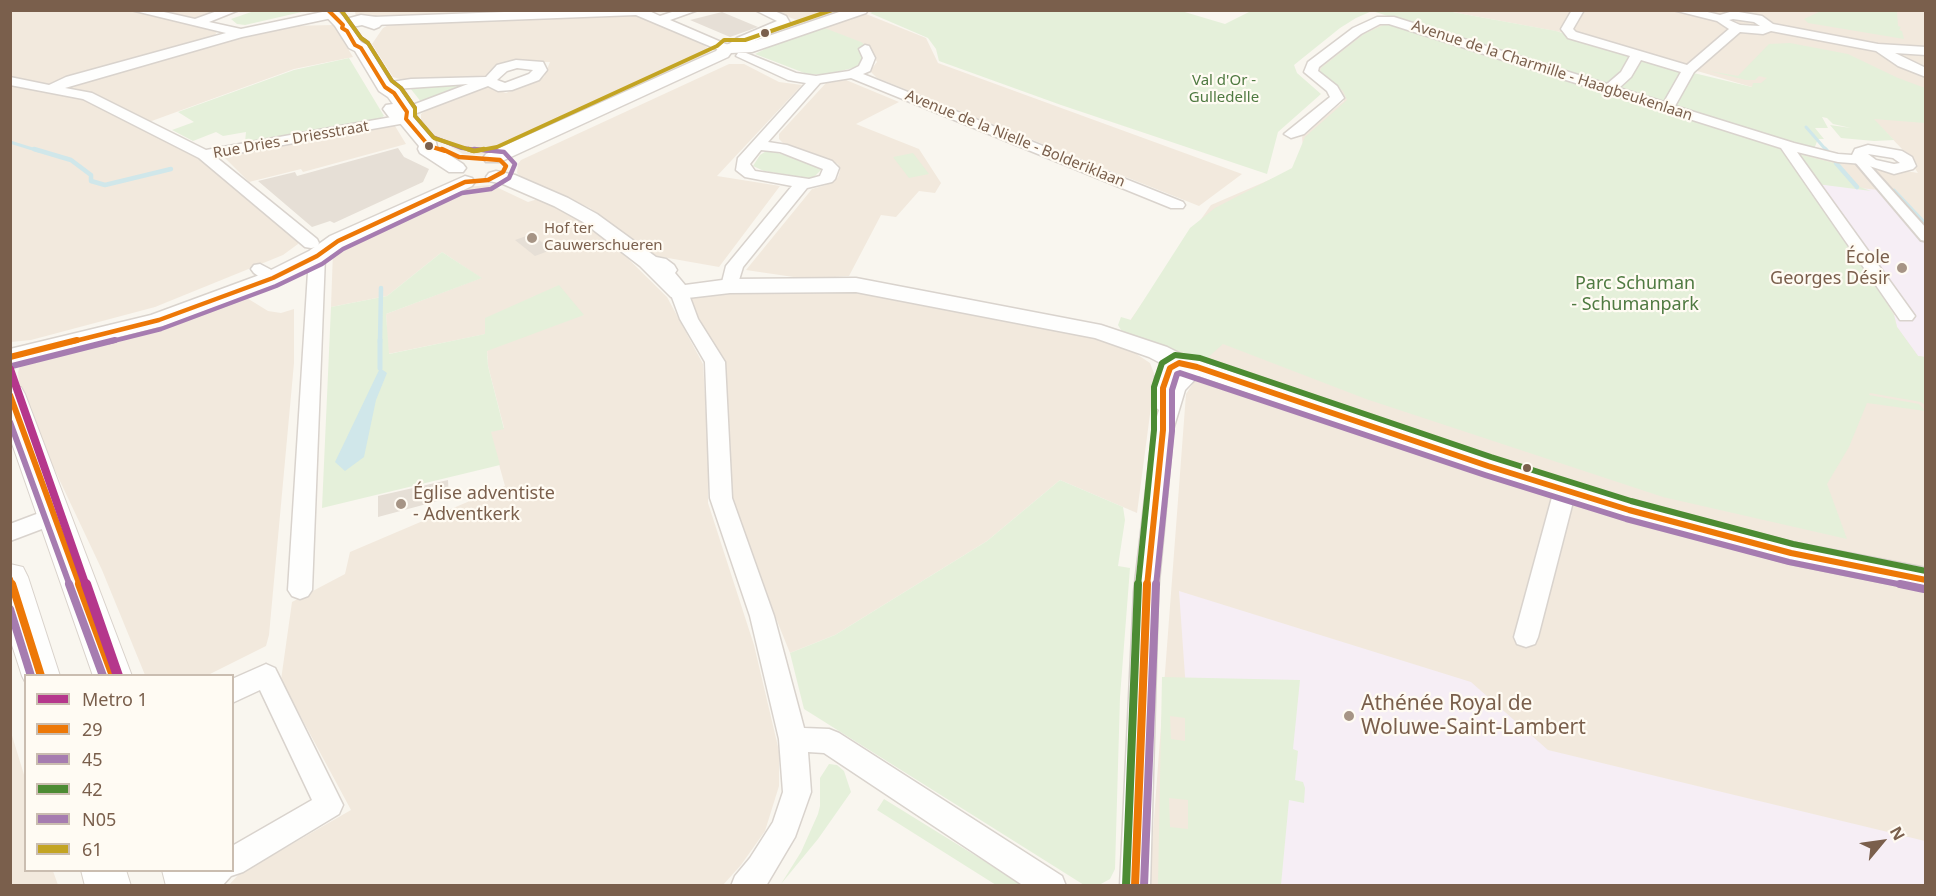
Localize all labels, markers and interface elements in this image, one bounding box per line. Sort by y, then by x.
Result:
street label: Avenue de la Charmille - Haagbeukenlaan [1409,17,1695,125]
unlabelled marker [759,27,771,39]
park label: Val d'Or - Gulledelle [1189,72,1259,107]
street label: Avenue de la Nielle - Bolderiklaan [903,87,1127,191]
street label: Rue Dries - Driesstraat [212,117,370,163]
unlabelled marker [423,140,435,152]
place label: Hof ter Cauwerschueren [544,220,663,255]
marker: Hof ter Cauwerschueren [525,231,539,245]
place label: École Georges Désir [1770,247,1890,290]
marker: École Georges Désir [1895,261,1909,275]
park label: Parc Schuman - Schumanpark [1571,273,1699,316]
unlabelled marker [1521,462,1533,474]
place label: Église adventiste - Adventkerk [413,483,555,526]
marker: Église adventiste - Adventkerk [394,497,408,511]
legend [24,674,234,872]
text: Metro 1 [82,687,148,711]
place label: Athénée Royal de Woluwe-Saint-Lambert [1361,691,1586,741]
marker: Athénée Royal de Woluwe-Saint-Lambert [1342,709,1356,723]
text: 29 [82,717,103,741]
text: 45 [82,747,103,771]
text: 42 [82,777,103,801]
text: N05 [82,807,116,831]
north arrow [1852,812,1912,872]
text: N [1885,822,1911,844]
text: 61 [82,837,103,861]

